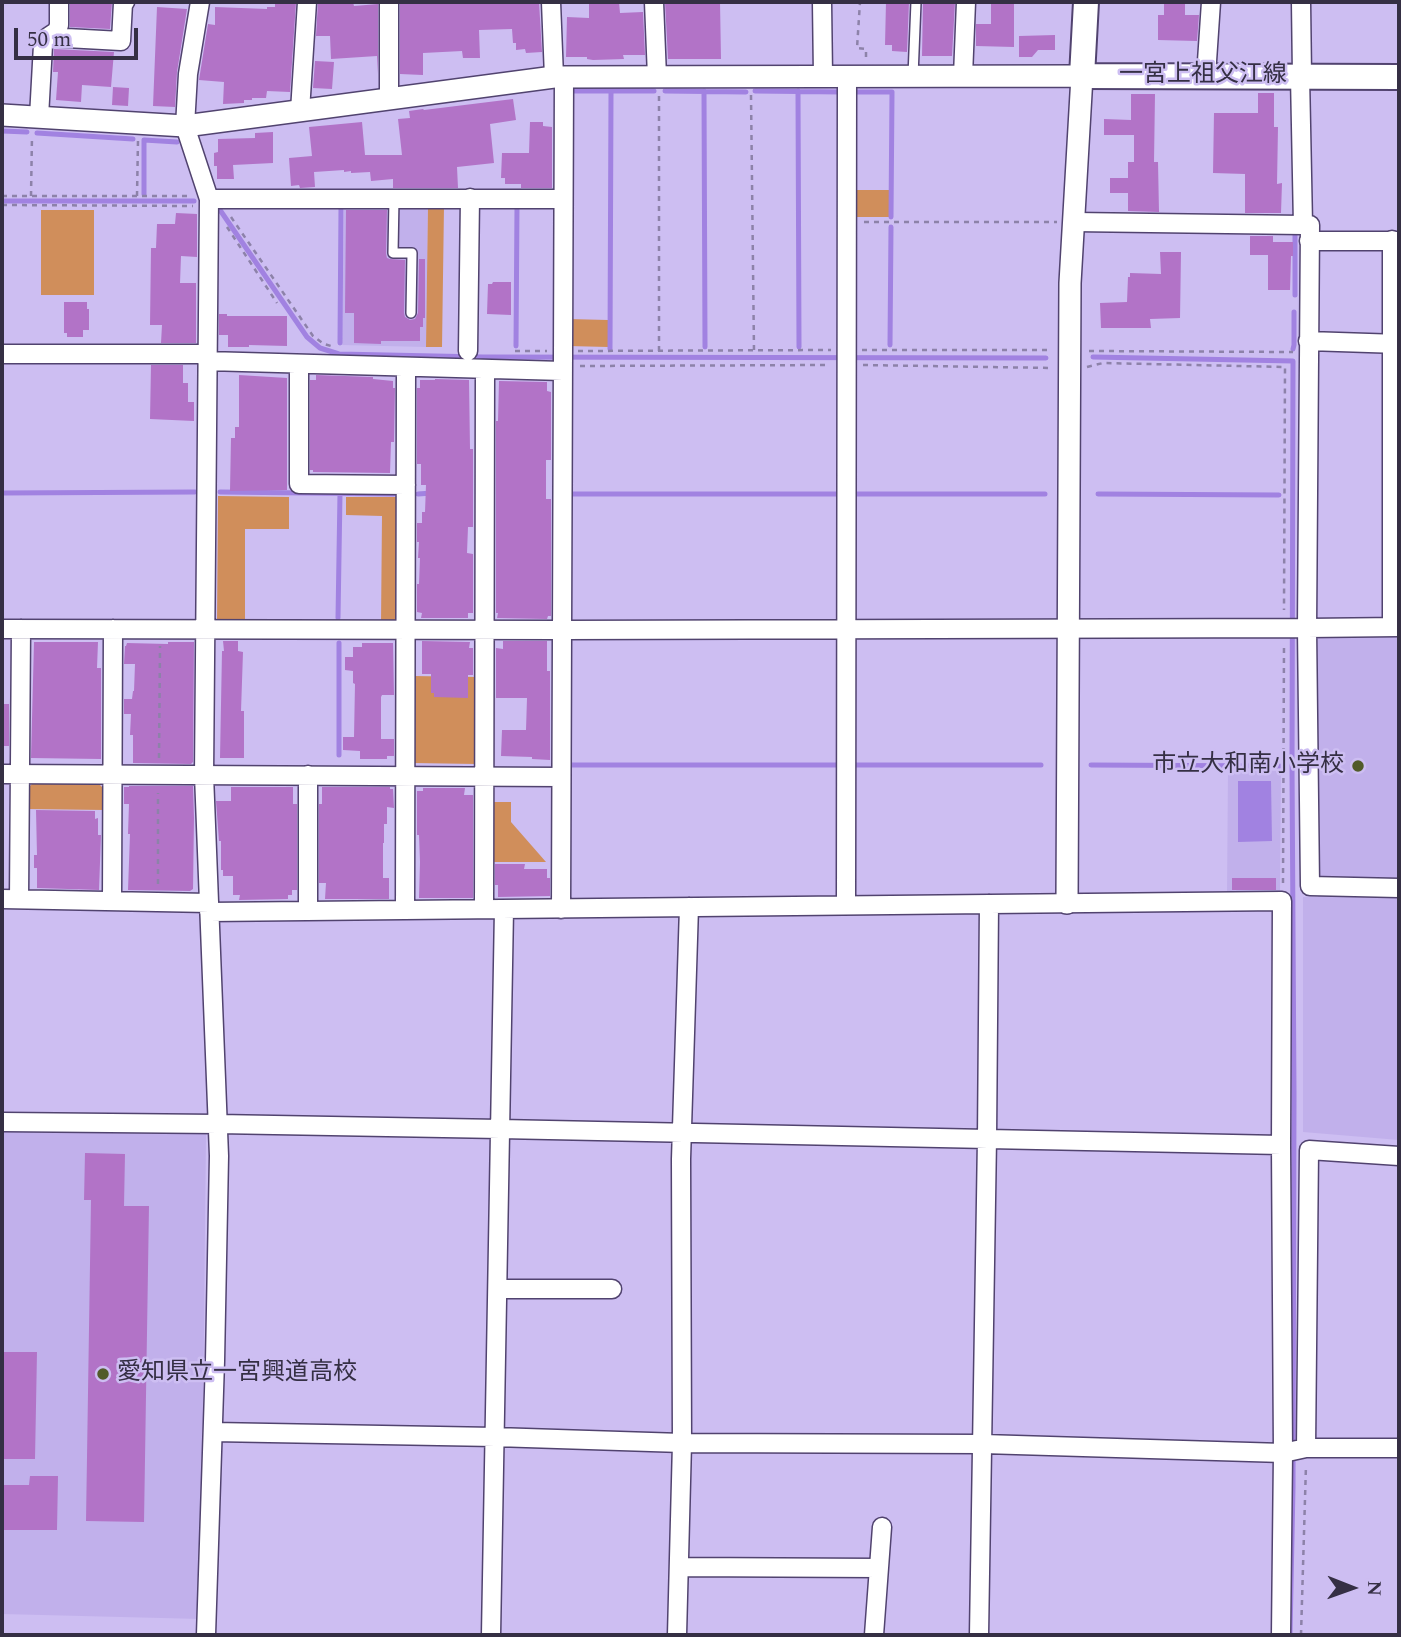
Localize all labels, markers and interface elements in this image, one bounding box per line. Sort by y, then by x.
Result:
scale bar [18,14,142,58]
text: 50 m [27,24,71,56]
street label: 一宮上祖父江線 [1119,62,1287,90]
place label: 市立大和南小学校 [1152,752,1344,780]
marker: 市立大和南小学校 [1350,758,1366,774]
place label: 愛知県立一宮興道高校 [117,1360,357,1388]
marker: 愛知県立一宮興道高校 [95,1366,111,1382]
north arrow [1317,1553,1387,1623]
text: N [1359,1580,1388,1596]

